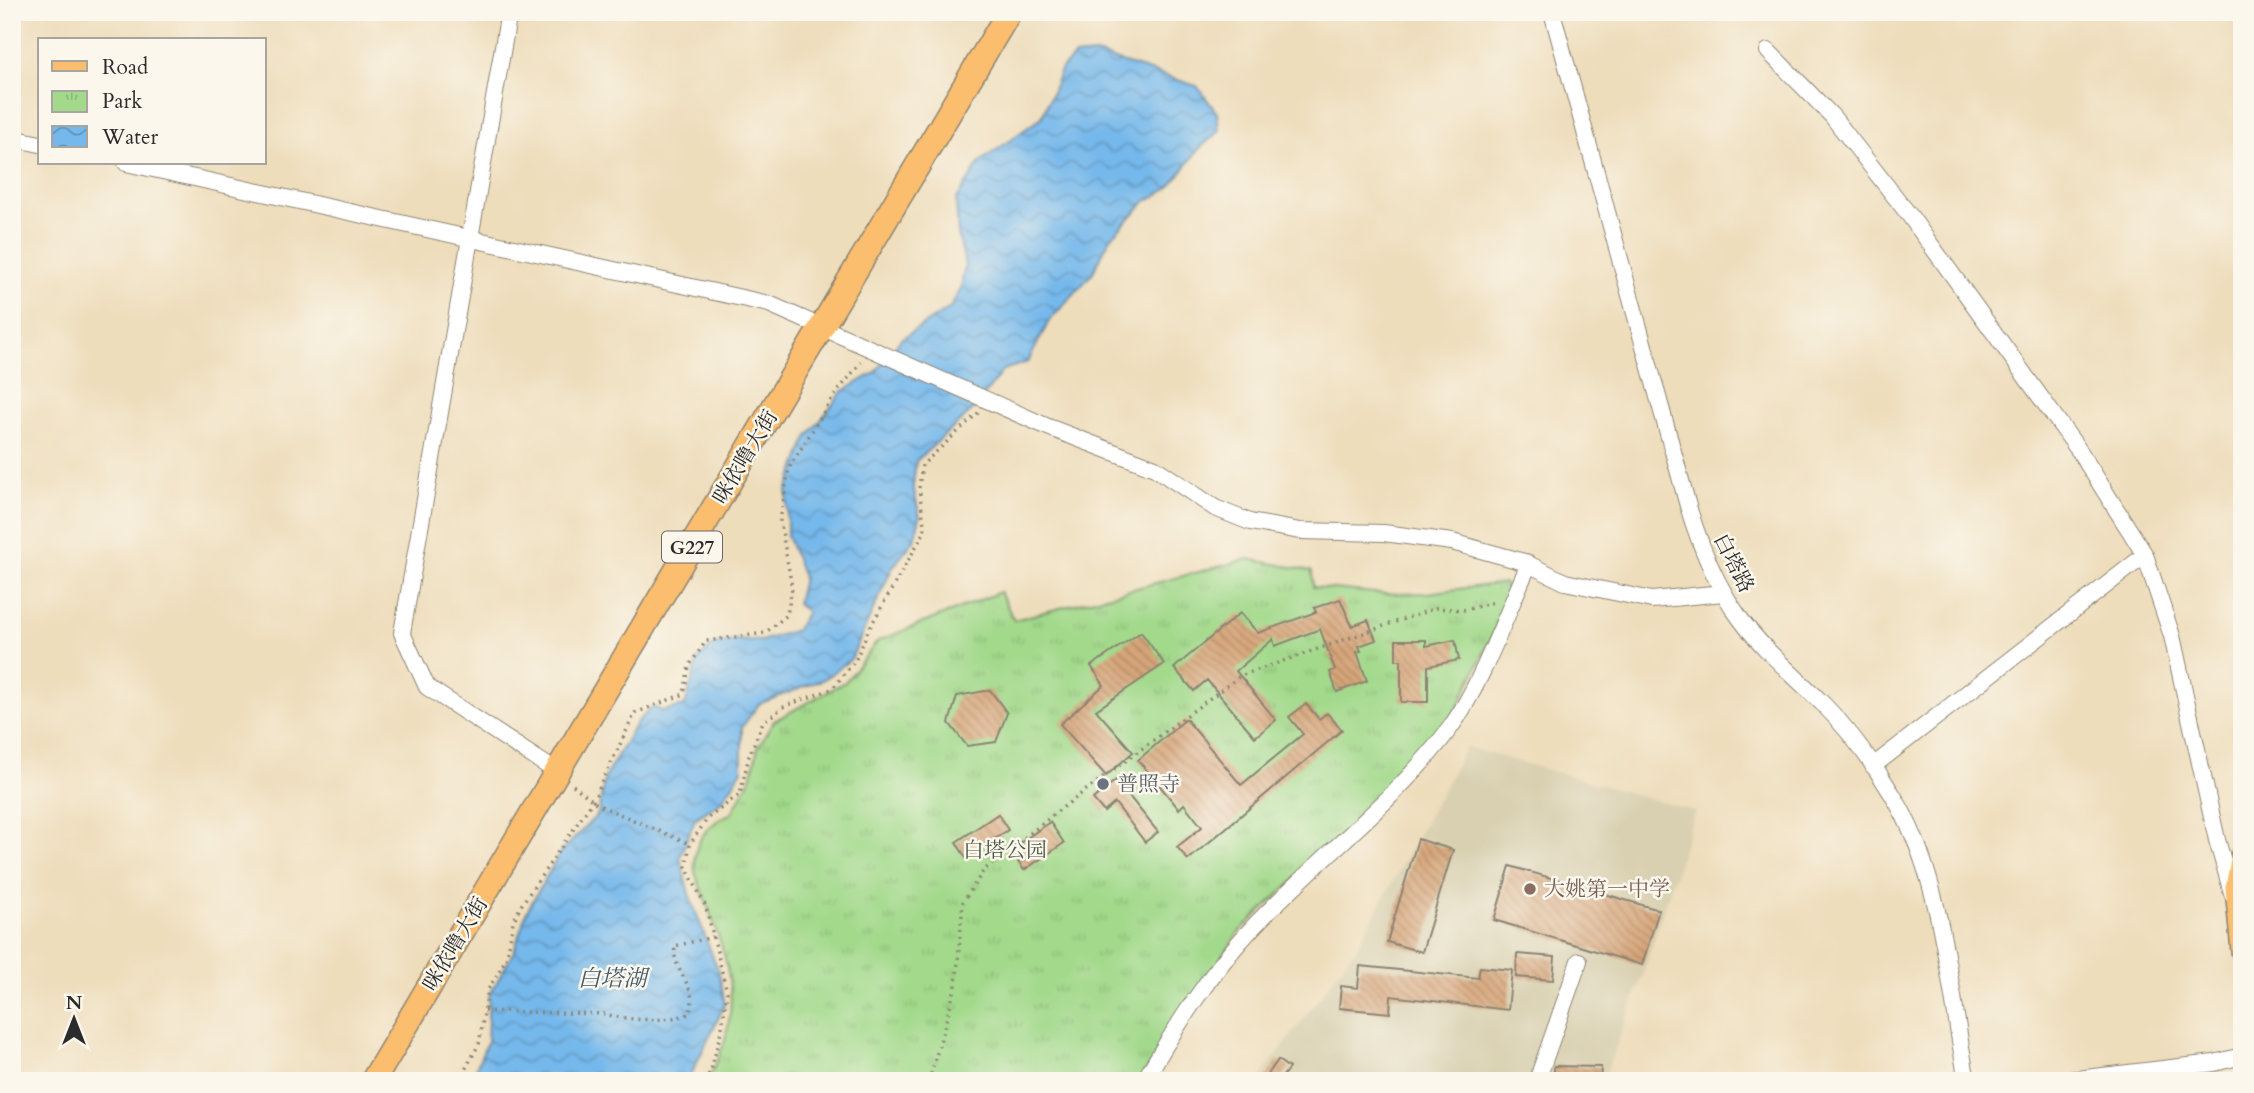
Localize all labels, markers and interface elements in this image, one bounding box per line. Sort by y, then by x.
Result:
legend [38,38,266,164]
text: Road [102,53,148,82]
text: Park [102,87,143,116]
text: Water [101,123,158,152]
street label: 咪依噜大街 [706,405,785,510]
street label: 白塔路 [1706,529,1761,598]
road number: G227 [662,532,722,562]
place label: 普照寺 [1117,770,1180,799]
marker: 普照寺 [1095,776,1111,792]
park label: 白塔公园 [963,836,1047,865]
place label: 大姚第一中学 [1544,875,1670,904]
marker: 大姚第一中学 [1522,881,1538,897]
street label: 咪依噜大街 [416,892,495,997]
water label: 白塔湖 [578,963,651,994]
north arrow [38,984,108,1054]
text: N [66,990,83,1016]

